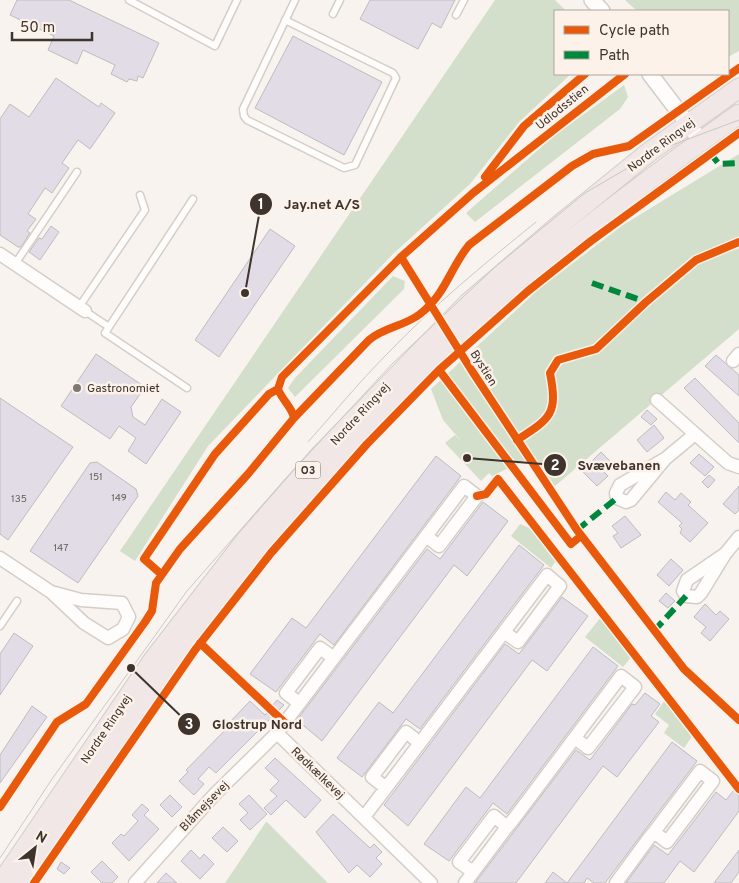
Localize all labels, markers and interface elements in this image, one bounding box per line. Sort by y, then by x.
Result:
scale bar [12,10,92,42]
legend [554,10,729,75]
text: 50 m [20,19,55,38]
text: Cycle path [599,22,670,41]
text: Path [599,47,630,66]
street label: Udlodsstien [533,82,592,134]
street label: Nordre Ringvej [625,115,698,176]
callout: Jay.net A/S [249,190,371,219]
text: 1 [258,196,264,215]
text: Jay.net A/S [284,197,360,214]
street label: Bystien [466,347,500,390]
street label: Nordre Ringvej [327,380,394,450]
place label: Gastronomiet [87,381,160,397]
marker: Gastronomiet [71,382,83,394]
callout: Svævebanen [542,451,670,480]
text: 2 [550,457,560,476]
text: Svævebanen [577,458,661,475]
road number: O3 [296,462,320,478]
house number: 151 [89,471,103,484]
house number: 149 [111,492,127,505]
house number: 135 [11,493,27,506]
house number: 147 [54,542,68,555]
street label: Nordre Ringvej [78,692,136,767]
callout: Glostrup Nord [177,710,312,739]
text: 3 [185,716,194,735]
text: Glostrup Nord [212,717,302,734]
street label: Rødkælkevej [287,744,348,803]
street label: Blåmejsevej [177,778,233,835]
north arrow [10,823,60,873]
text: N [32,828,49,848]

